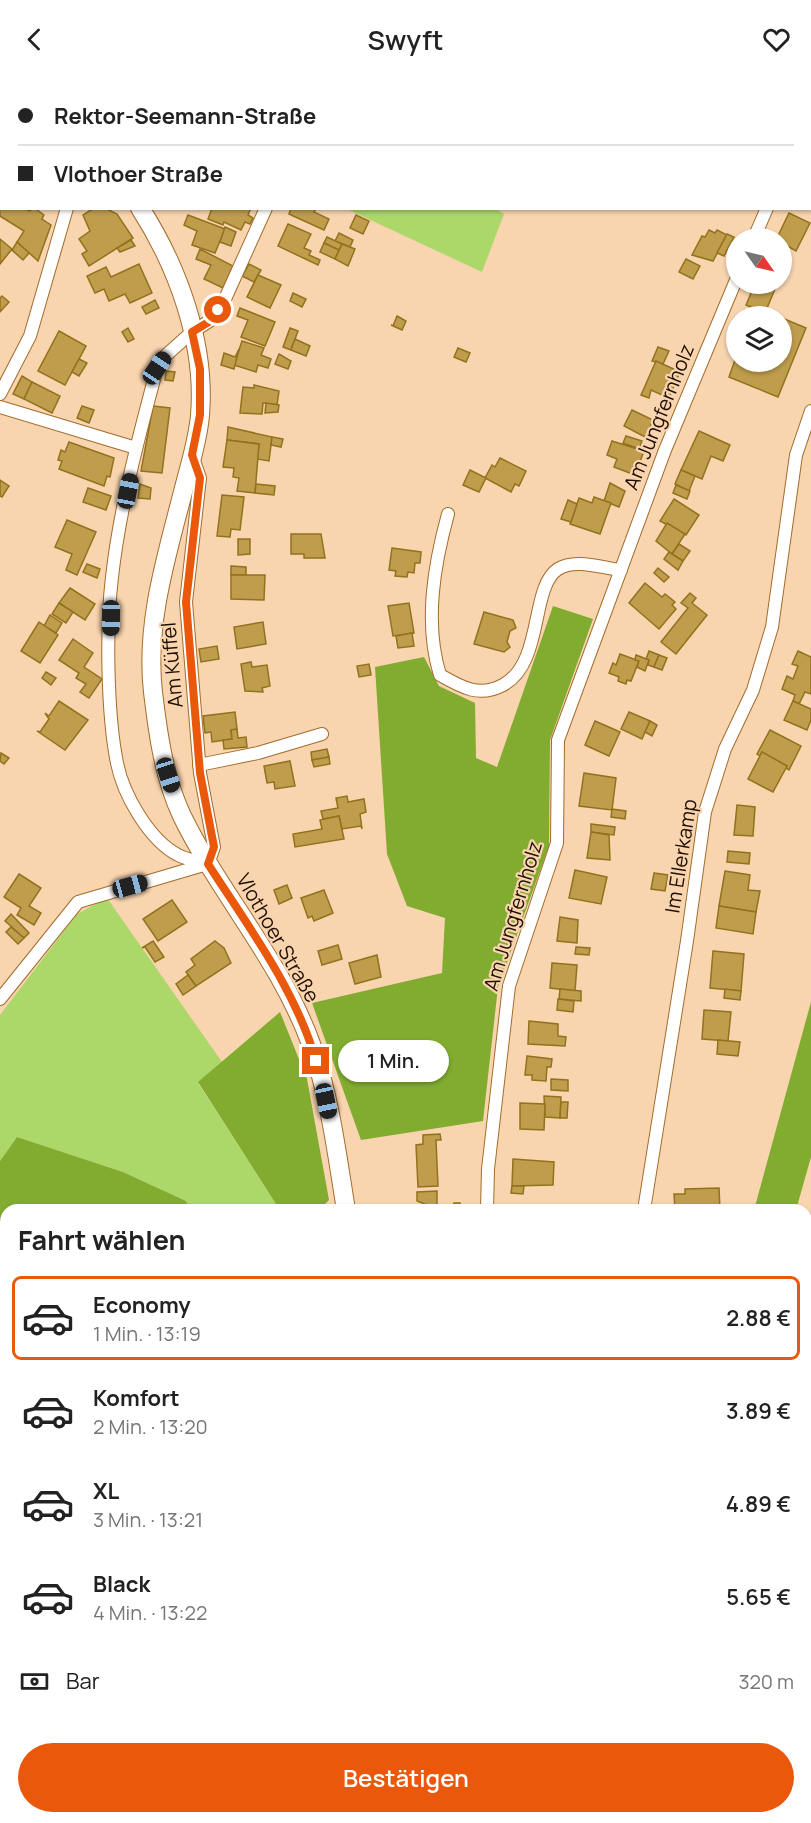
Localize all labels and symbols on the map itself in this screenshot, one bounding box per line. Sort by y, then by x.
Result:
north arrow [726,228,792,294]
route start [204,296,231,323]
street label: Am Jungfernholz [617,340,700,494]
car [139,348,175,388]
car [116,472,140,510]
car [102,600,120,636]
street label: Am Küffel [154,621,189,709]
car [154,755,182,795]
street label: Im Ellerkamp [658,797,703,915]
street label: Am Jungfernholz [477,838,548,994]
street label: Vlothoer Straße [231,868,326,1007]
car [110,873,150,899]
callout: 1 Min. [337,1040,448,1082]
route end [302,1047,329,1074]
car [313,1082,339,1120]

